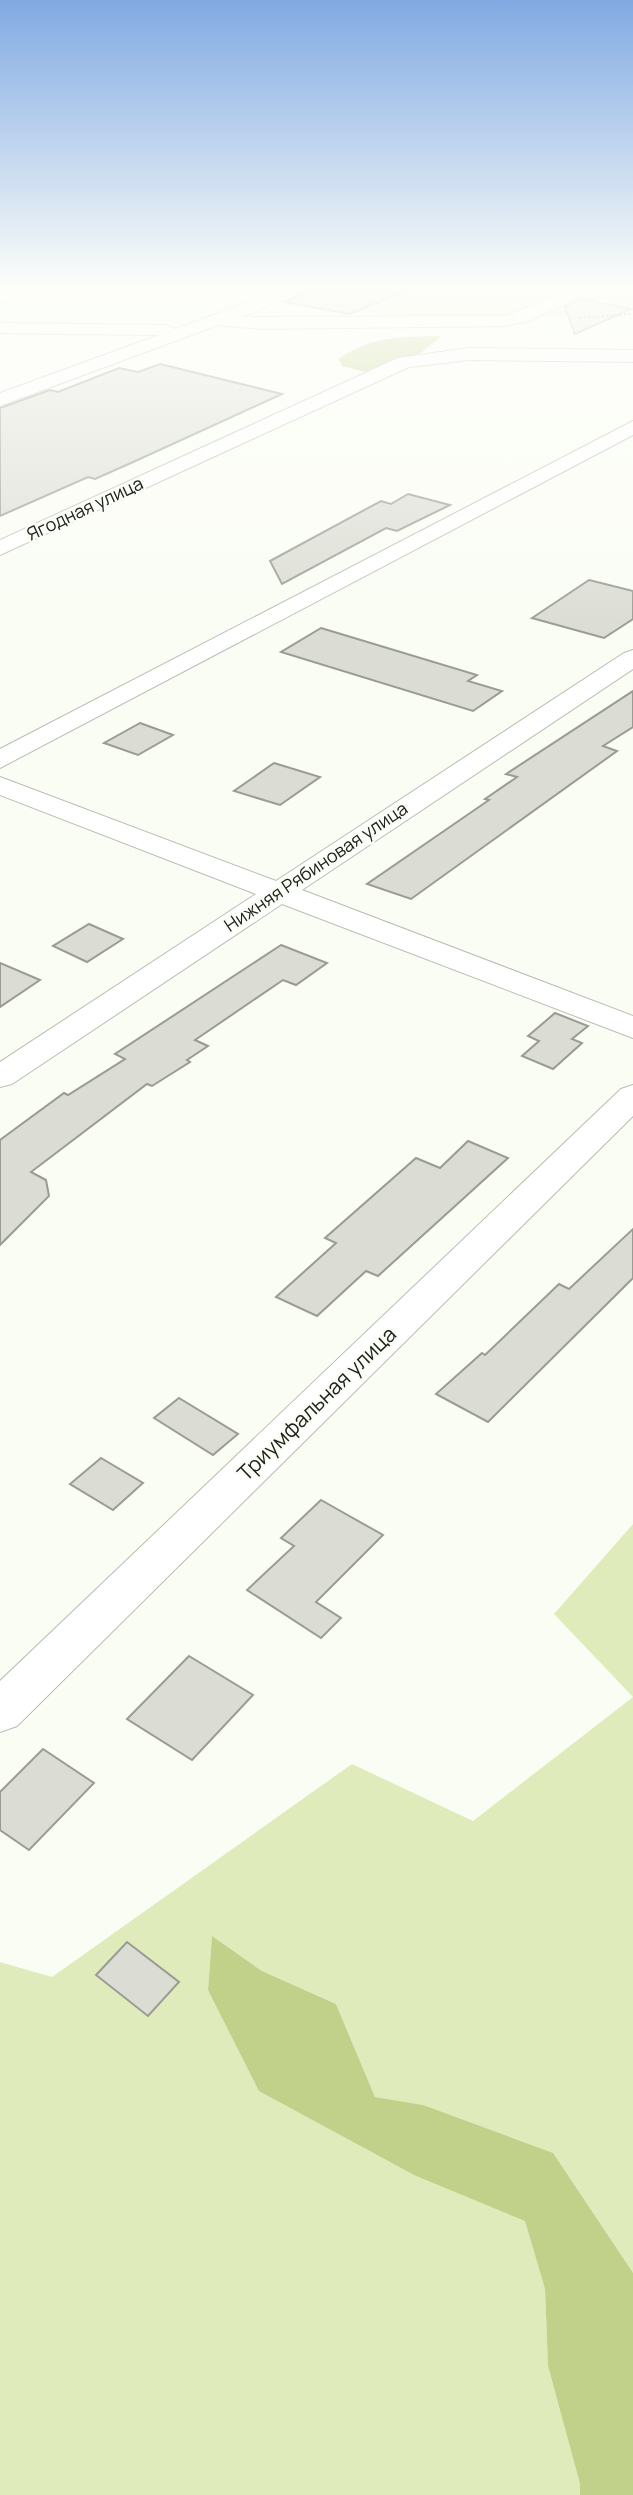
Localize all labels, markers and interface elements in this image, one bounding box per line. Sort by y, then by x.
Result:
street label: Ягодная улица [22,471,147,546]
street label: Нижняя Рябиновая улица [219,796,412,937]
street label: Триумфальная улица [231,1320,402,1486]

